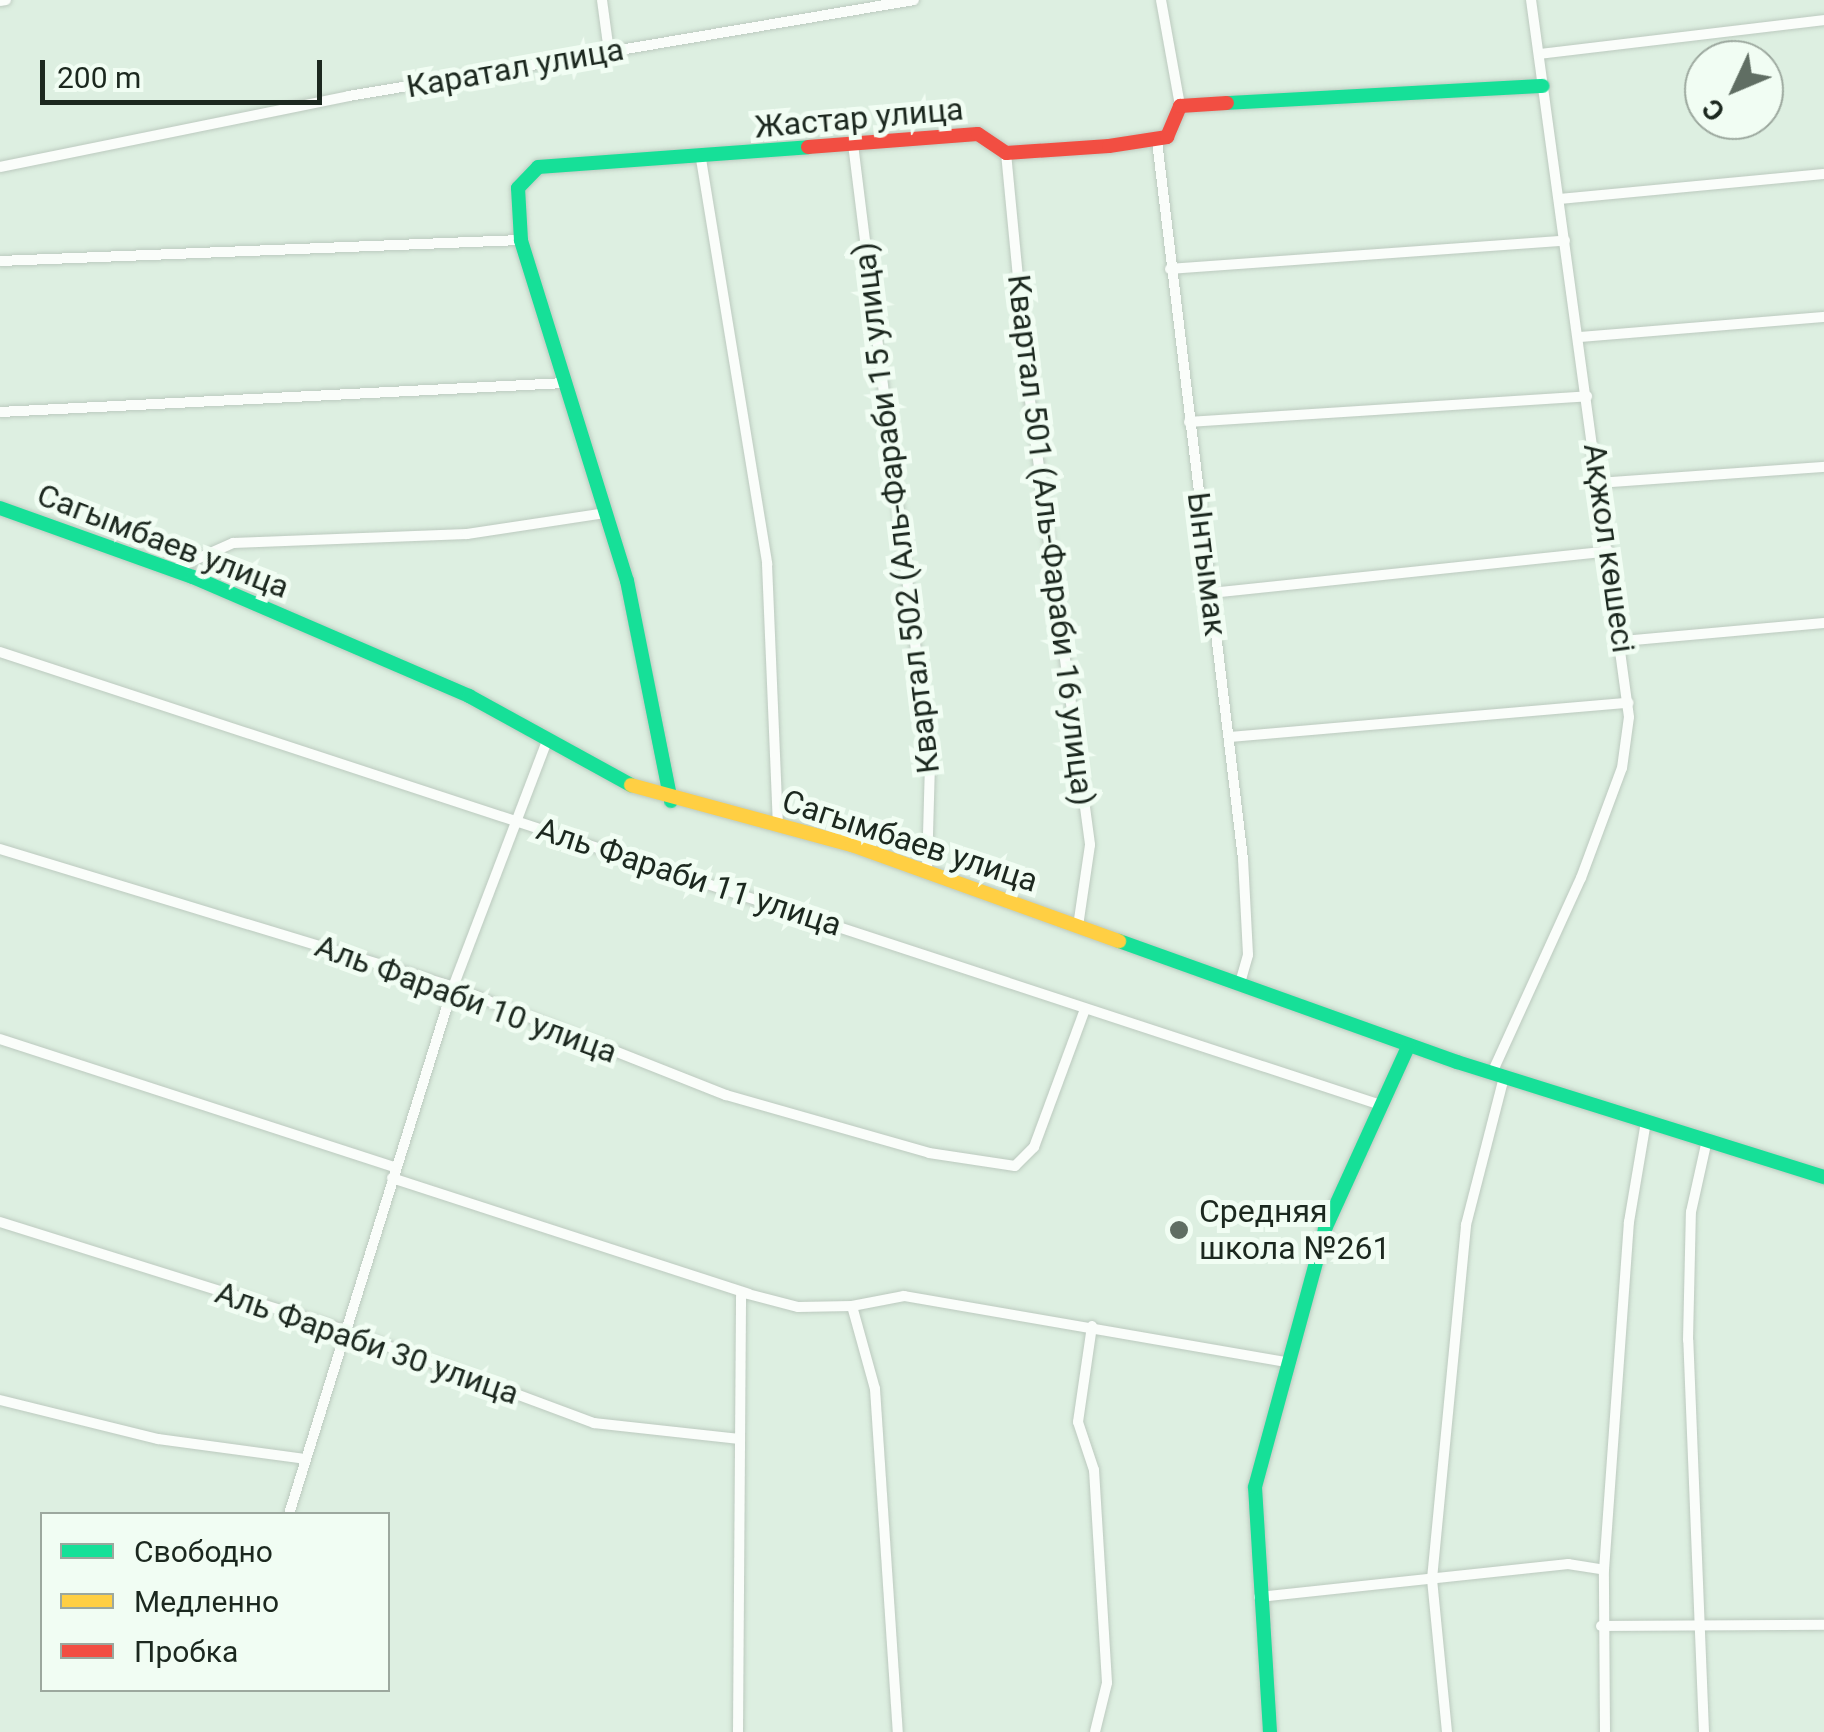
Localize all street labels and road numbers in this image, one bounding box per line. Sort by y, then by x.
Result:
street label: Каратал улица [403,30,627,106]
street label: Жастар улица [753,90,965,146]
street label: Квартал 502 (Аль-Фараби 15 улица) [844,240,948,776]
street label: Квартал 501 (Аль-Фараби 16 улица) [999,272,1103,808]
street label: Ақжол көшесі [1575,441,1643,655]
street label: Сагымбаев улица [32,475,294,607]
street label: Ынтымак [1179,490,1235,638]
street label: Сагымбаев улица [777,782,1043,900]
street label: Аль Фараби 11 улица [532,810,846,944]
street label: Аль Фараби 10 улица [310,927,622,1071]
street label: Аль Фараби 30 улица [210,1273,524,1413]

